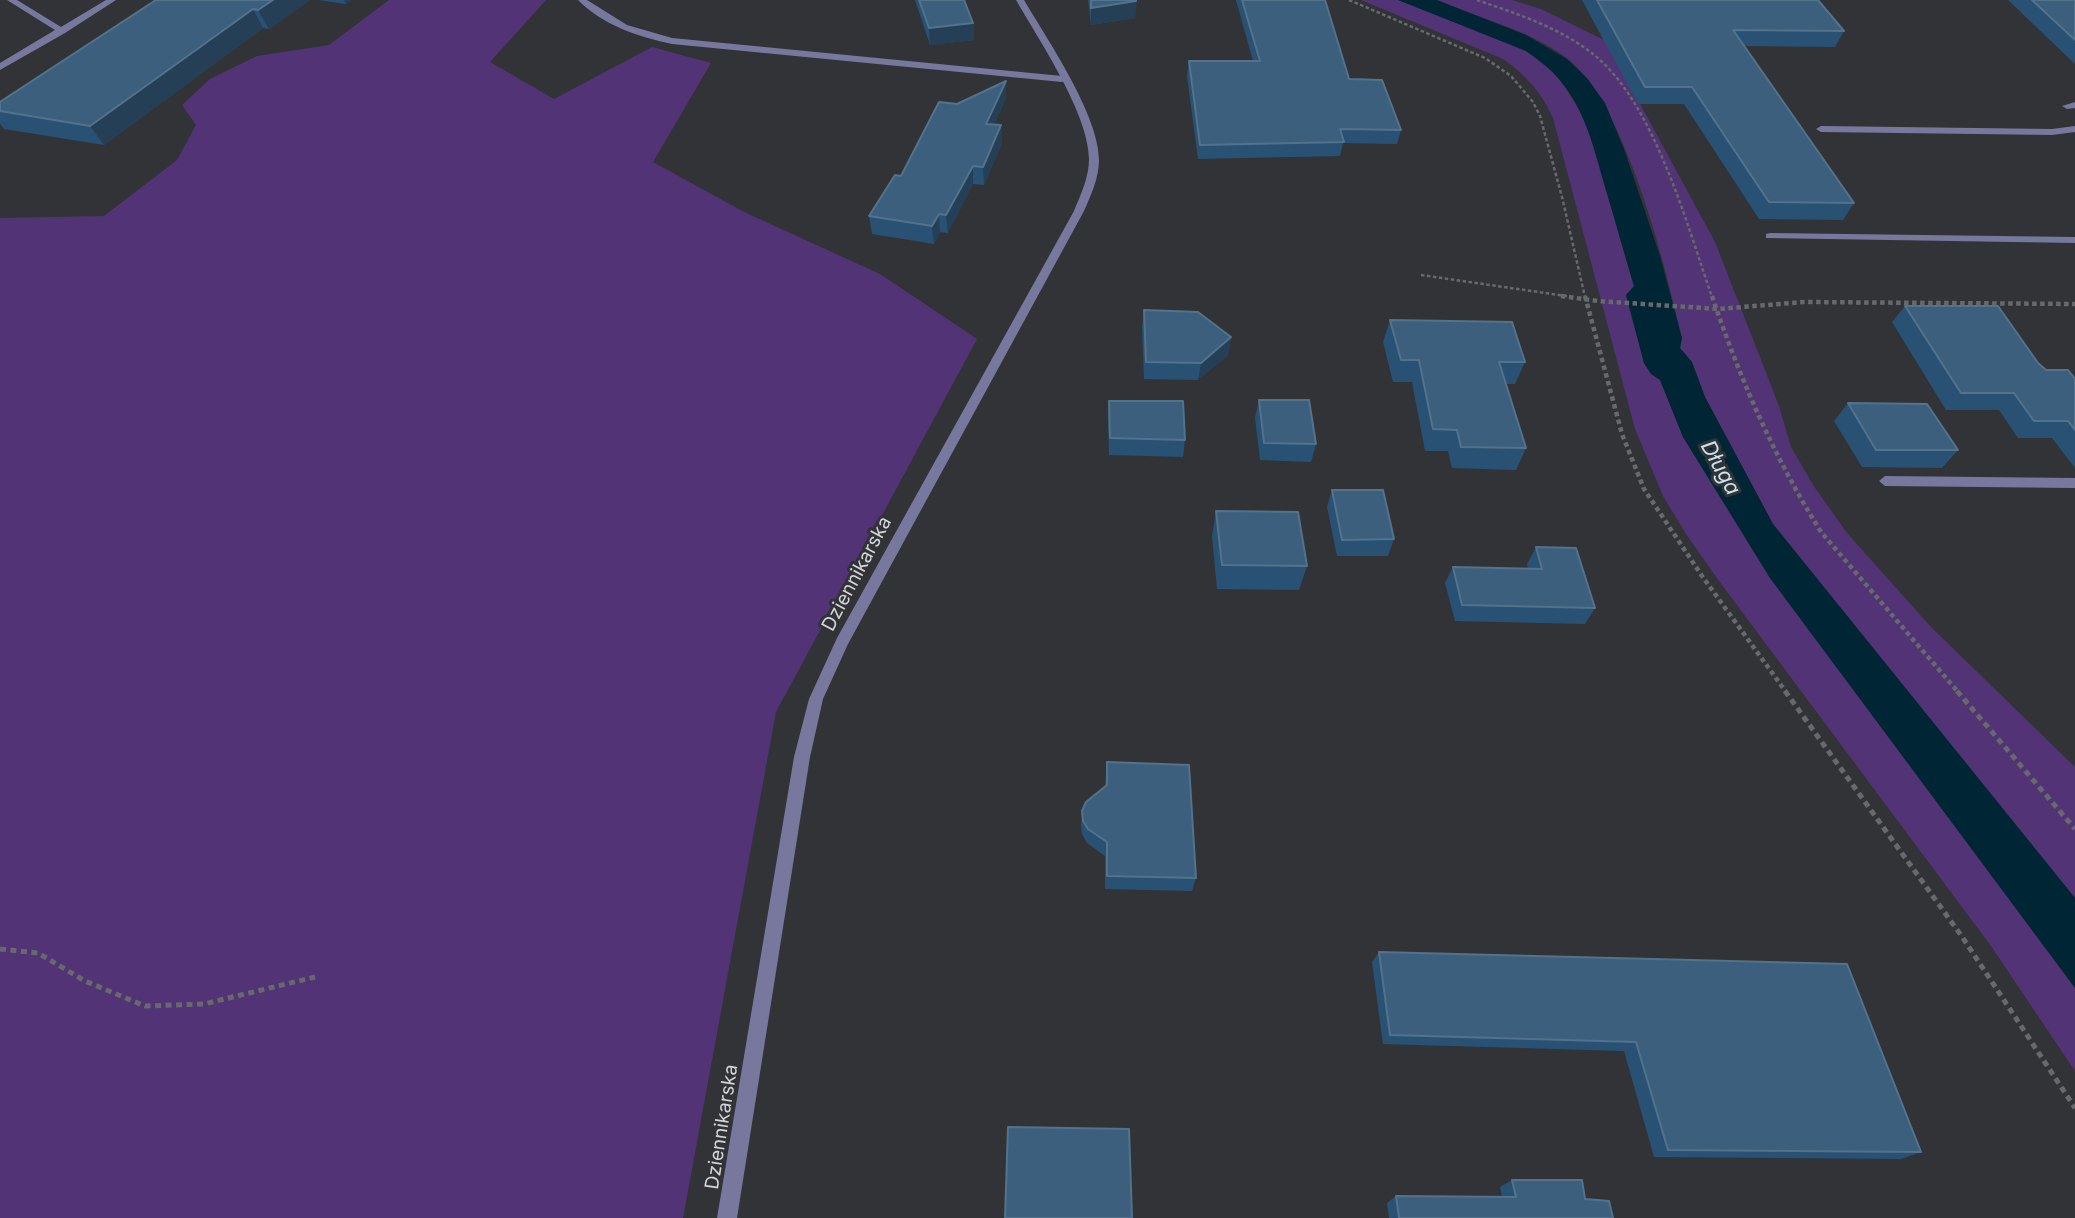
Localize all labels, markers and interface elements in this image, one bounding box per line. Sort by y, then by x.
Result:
water label: Długa [1695,436,1745,500]
street label: Dziennikarska [817,513,897,635]
street label: Dziennikarska [701,1063,743,1191]

